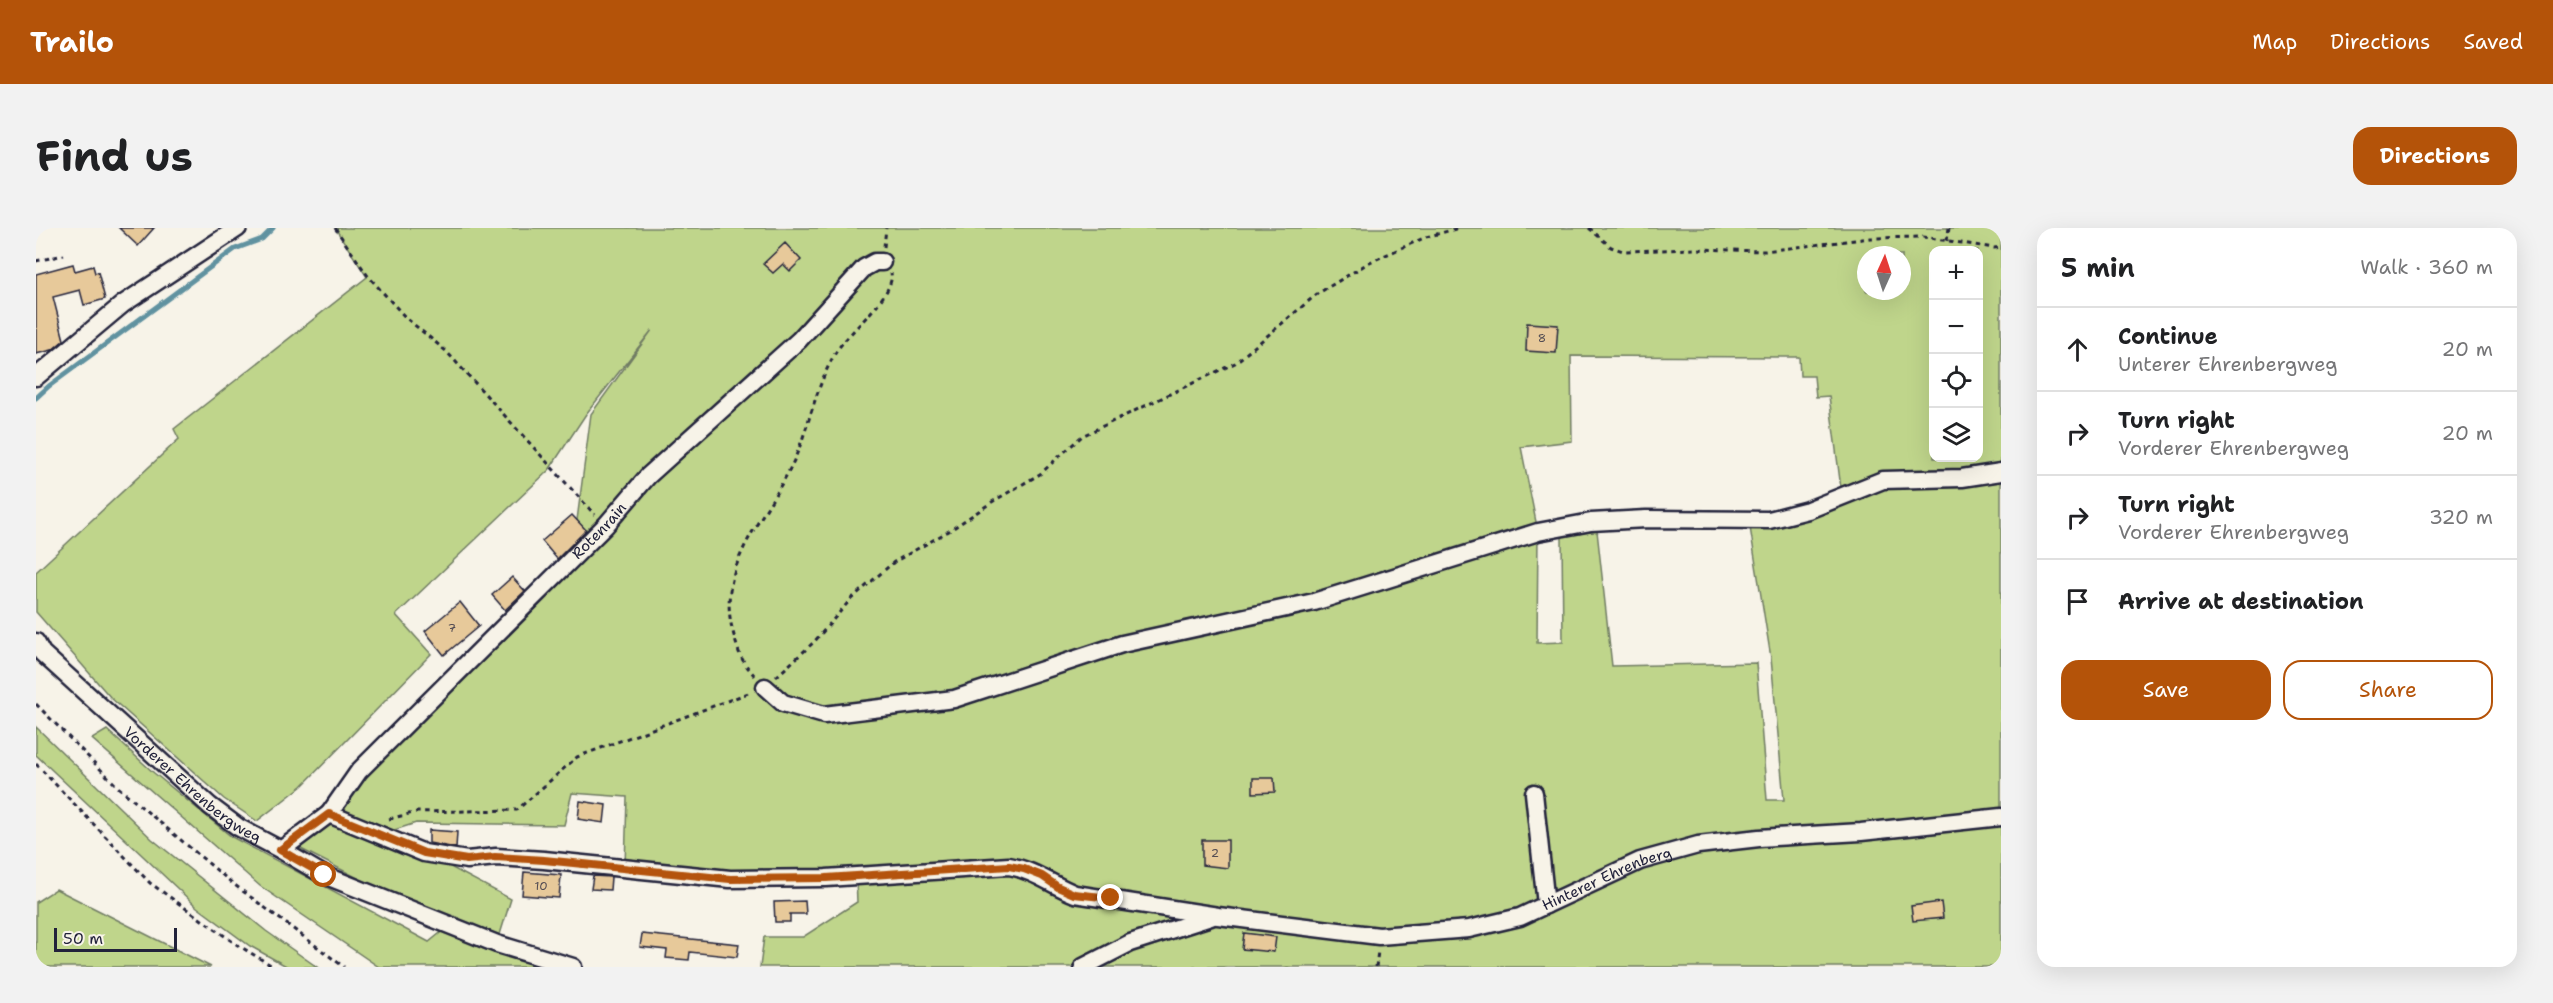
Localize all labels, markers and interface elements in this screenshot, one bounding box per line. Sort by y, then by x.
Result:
text: Trailo [30,23,114,61]
text: Map [2252,28,2297,56]
text: Directions [2330,28,2430,56]
text: Saved [2463,28,2523,56]
button: Directions [2353,127,2517,185]
text: Find us [36,128,193,184]
north arrow [1857,246,1911,300]
map controls [1929,246,1983,462]
button: + [1929,246,1983,300]
text: 5 min [2061,250,2135,285]
text: Walk · 360 m [2360,254,2493,280]
button: − [1929,300,1983,354]
text: Continue [2118,322,2218,351]
house number: 8 [1538,330,1546,346]
icon: ahead [2061,333,2094,366]
text: 20 m [2442,336,2493,362]
text: Unterer Ehrenbergweg [2118,351,2337,377]
button: locate [1929,354,1983,408]
text: Turn right [2118,406,2235,435]
button: layers [1929,408,1983,462]
icon: right [2061,417,2094,450]
text: 20 m [2442,420,2493,446]
text: Vorderer Ehrenbergweg [2118,435,2349,461]
text: Turn right [2118,490,2235,519]
street label: Rotenrain [567,498,631,564]
icon: right [2061,501,2094,534]
text: 320 m [2429,504,2493,530]
text: Vorderer Ehrenbergweg [2118,519,2349,545]
icon: arrive [2061,585,2094,618]
text: Arrive at destination [2118,587,2364,616]
house number: 7 [448,620,456,636]
button: Save [2061,660,2271,720]
button: Share [2283,660,2493,720]
street label: Vorderer Ehrenbergweg [119,722,265,848]
street label: Hinterer Ehrenberg [1539,843,1674,915]
house number: 2 [1211,845,1219,861]
route start [310,861,336,887]
house number: 10 [534,878,548,894]
route end [1097,884,1123,910]
scale bar [54,925,177,952]
text: 50 m [63,928,103,949]

